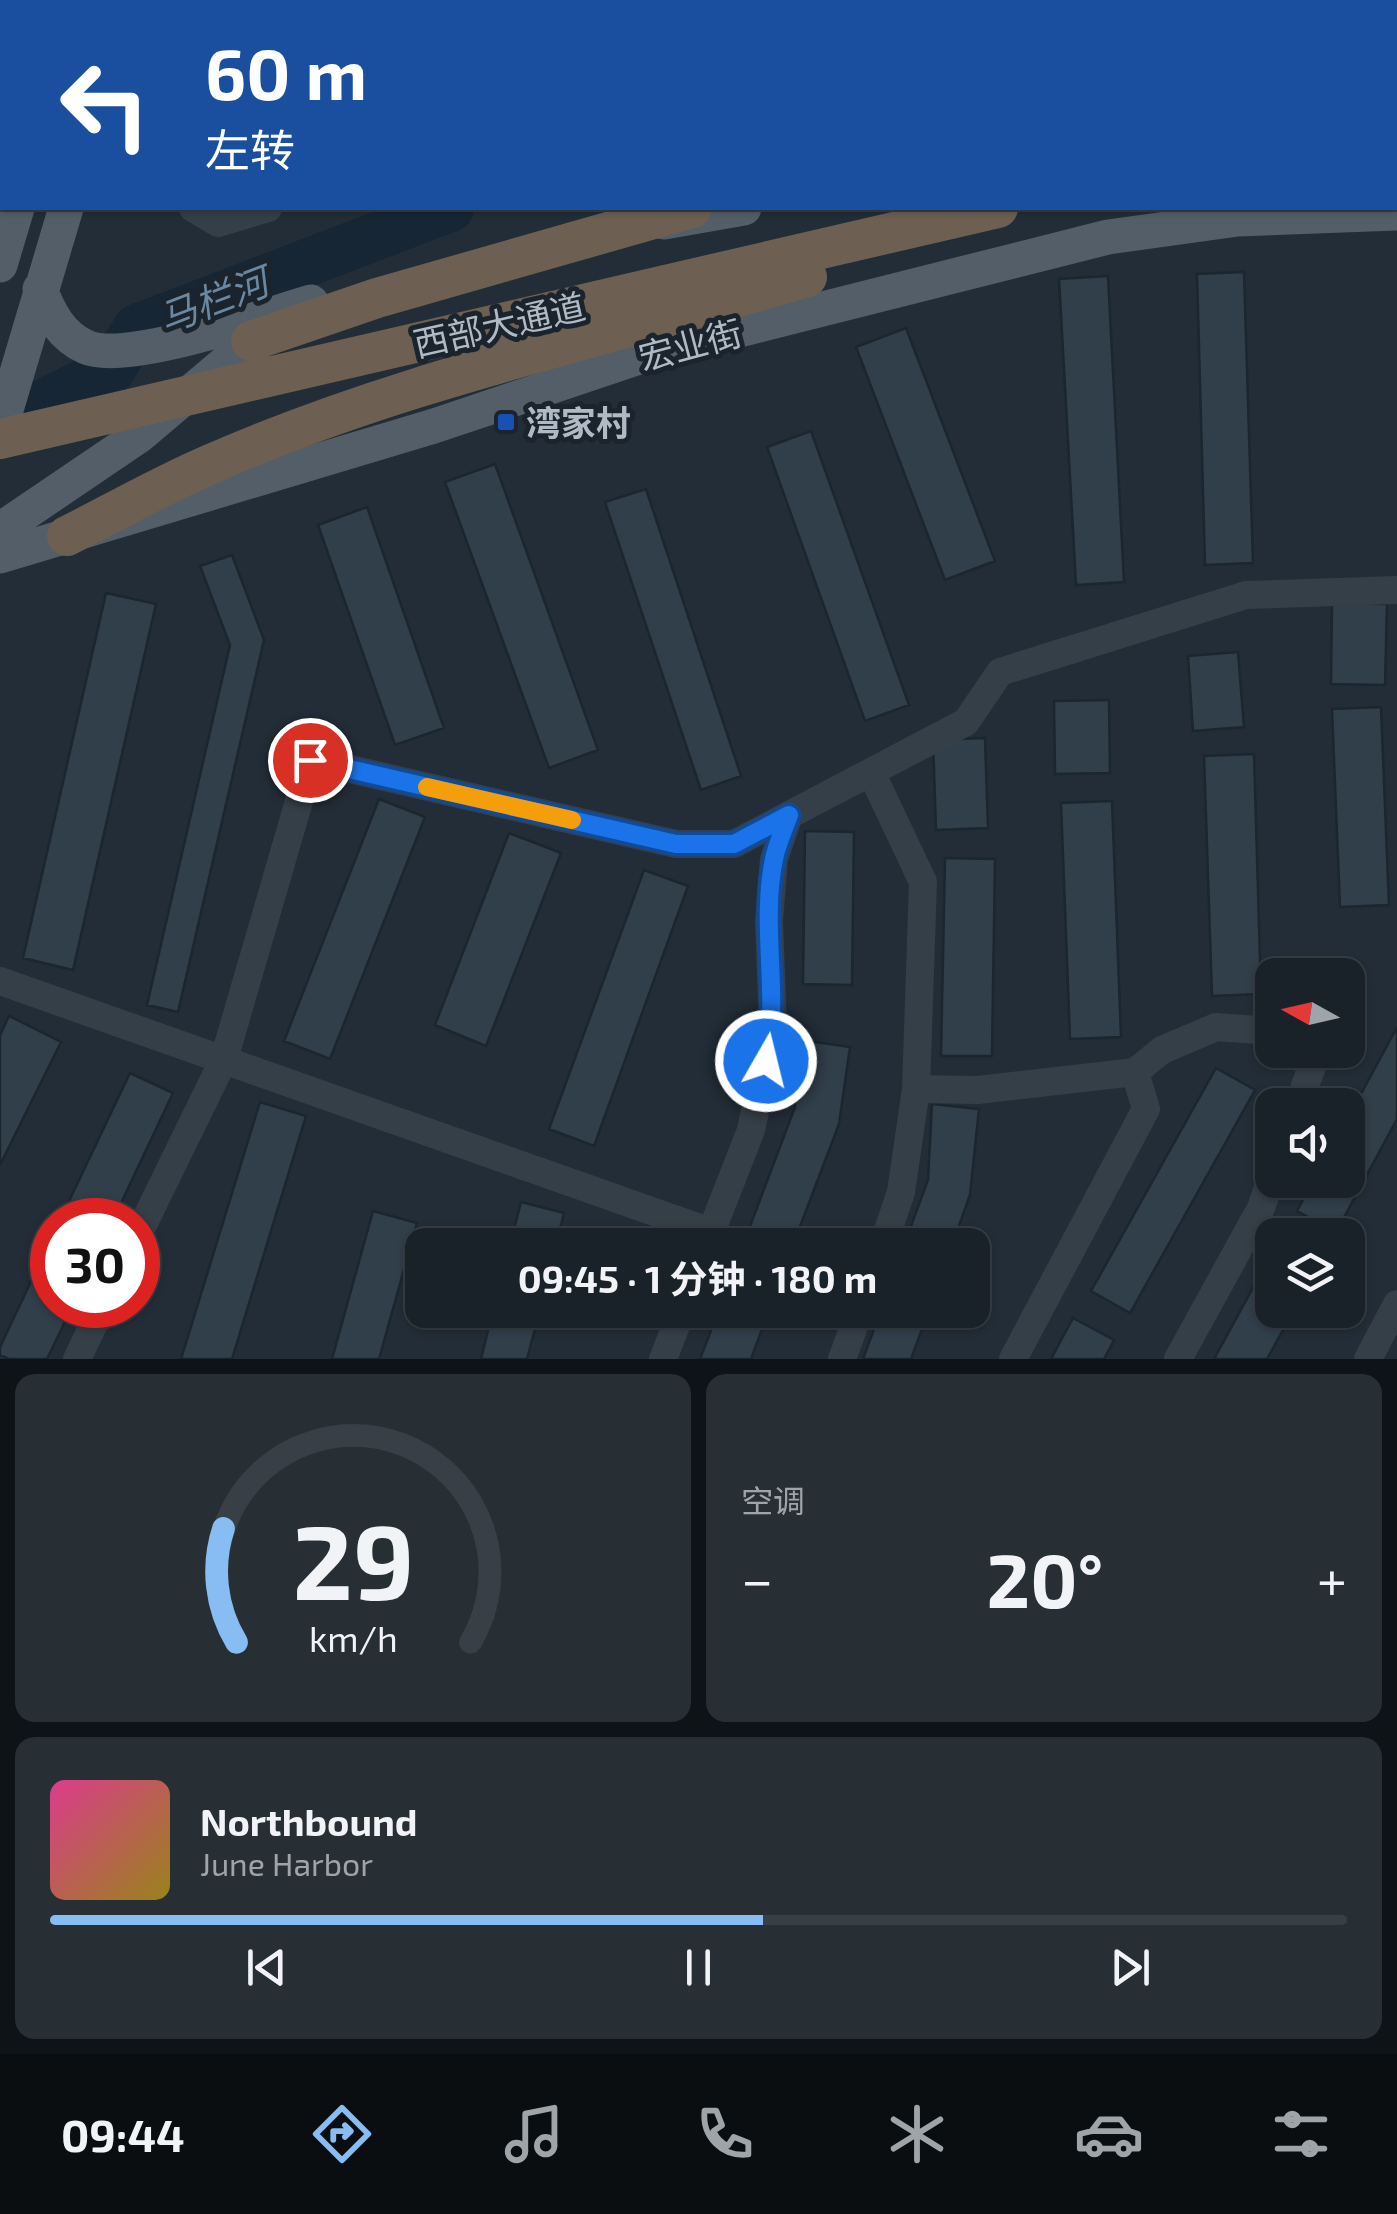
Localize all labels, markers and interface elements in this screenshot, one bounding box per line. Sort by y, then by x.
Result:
text: 60 m [205,30,367,114]
icon: left [40,40,170,170]
text: 左转 [205,122,295,176]
water label: 马栏河 [152,255,281,341]
street label: 西部大通道 [409,284,589,364]
street label: 宏业街 [634,310,746,378]
place label: 湾家村 [526,401,631,443]
marker: 湾家村 [495,411,517,433]
pin [268,718,353,803]
icon: arrive [283,733,338,788]
north arrow [1255,958,1365,1068]
map controls [1255,958,1365,1328]
position arrow [714,1009,818,1113]
button: sound [1255,1088,1365,1198]
speed limit sign: 30 [30,1198,160,1328]
button: layers [1255,1218,1365,1328]
text: 09:45 · 1 分钟 · 180 m [518,1255,877,1301]
text: 空调 [741,1481,805,1519]
text: 29 [292,1496,414,1621]
text: 20° [987,1533,1103,1623]
text: − [741,1545,773,1611]
text: + [1317,1545,1347,1611]
text: km/h [309,1616,397,1659]
text: Northbound [200,1798,418,1844]
text: June Harbor [200,1844,373,1882]
icon: previous [239,1940,294,1995]
icon: pause [671,1940,726,1995]
icon: next [1103,1940,1158,1995]
icon: directions [307,2099,377,2169]
icon: music [499,2099,569,2169]
icon: phone [690,2099,760,2169]
icon: climate [882,2099,952,2169]
icon: car [1074,2099,1144,2169]
icon: filters [1266,2099,1336,2169]
text: 09:44 [61,2107,185,2161]

